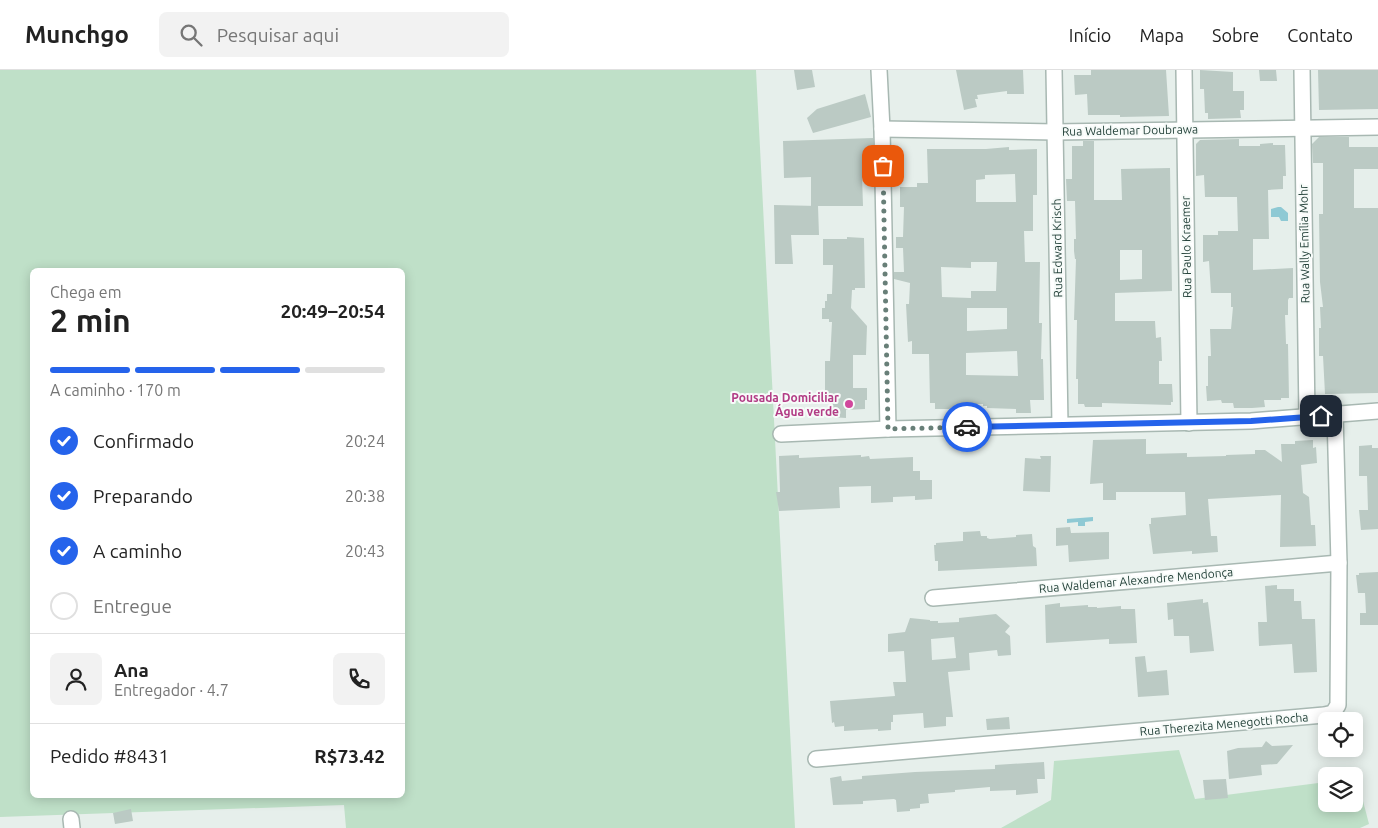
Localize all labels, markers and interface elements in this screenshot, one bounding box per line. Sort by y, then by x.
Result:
search box [159,12,509,57]
text: Munchgo [25,21,129,48]
icon: search [177,21,205,49]
text: Pesquisar aqui [217,24,339,46]
text: Início [1069,25,1111,45]
text: Mapa [1139,25,1184,45]
text: Sobre [1212,25,1259,45]
text: Contato [1287,25,1353,45]
street label: Rua Waldemar Doubrawa [1062,122,1198,138]
pin [862,145,904,187]
icon: bag [869,152,897,180]
street label: Rua Wally Emília Mohr [1296,184,1312,304]
street label: Rua Paulo Kraemer [1179,195,1193,298]
street label: Rua Edward Krisch [1050,198,1064,298]
text: Chega em [50,283,122,301]
text: 20:49–20:54 [280,300,385,322]
text: 2 min [50,302,131,338]
text: A caminho · 170 m [50,381,181,399]
place label: Pousada Domiciliar Água verde [731,391,839,418]
pin [1300,395,1342,437]
marker: Pousada Domiciliar Água verde [843,398,855,410]
courier [942,402,992,452]
icon: home [1307,402,1335,430]
icon: car [953,413,981,441]
icon: check [50,427,78,455]
text: Confirmado [93,430,194,452]
text: 20:24 [345,432,385,450]
icon: check [50,482,78,510]
text: Preparando [93,485,193,507]
text: 20:38 [345,487,385,505]
icon: check [50,537,78,565]
text: A caminho [93,540,182,562]
text: 20:43 [345,542,385,560]
street label: Rua Waldemar Alexandre Mendonça [1038,565,1234,595]
text: Entregue [93,595,172,617]
button: person [50,653,102,705]
button: phone [333,653,385,705]
text: Ana [114,659,149,681]
text: Entregador · 4.7 [114,681,229,699]
street label: Rua Therezita Menegotti Rocha [1139,710,1309,738]
map controls [1318,712,1363,812]
button: locate [1318,712,1363,757]
text: Pedido #8431 [50,745,169,767]
text: R$73.42 [314,745,385,767]
button: layers [1318,767,1363,812]

